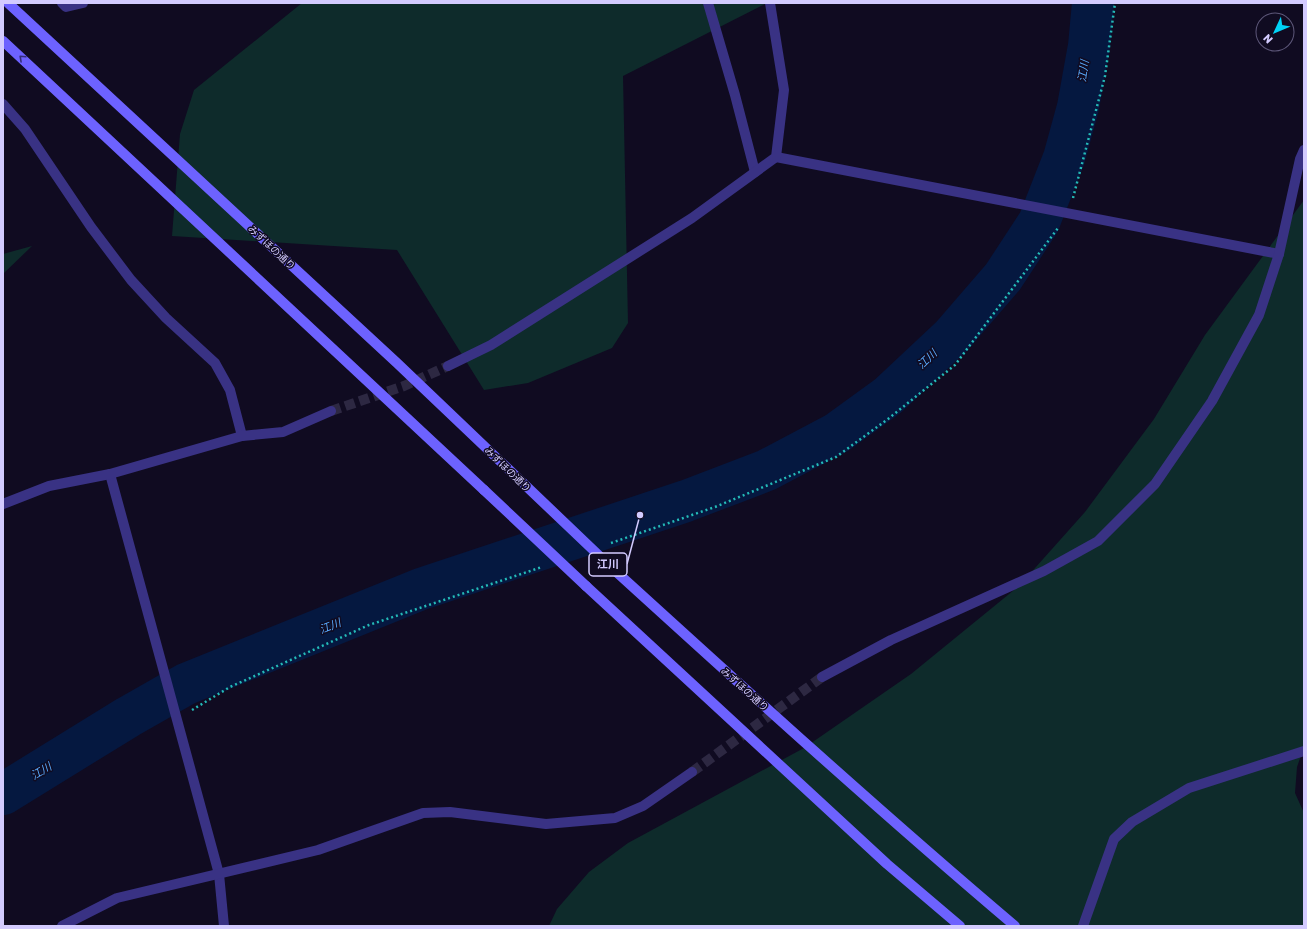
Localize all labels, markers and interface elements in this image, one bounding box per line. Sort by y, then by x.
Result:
north arrow [1255,12,1295,52]
text: N [1261,31,1276,46]
one-way arrow [19,55,27,63]
water label: 江川 [1076,58,1092,83]
street label: みずほの通り [245,223,297,273]
water label: 江川 [915,346,940,372]
street label: みずほの通り [482,445,533,495]
callout: 江川 [589,553,627,576]
text: 江川 [597,558,619,571]
water label: 江川 [318,616,344,637]
street label: みずほの通り [718,665,771,714]
water label: 江川 [28,760,55,783]

